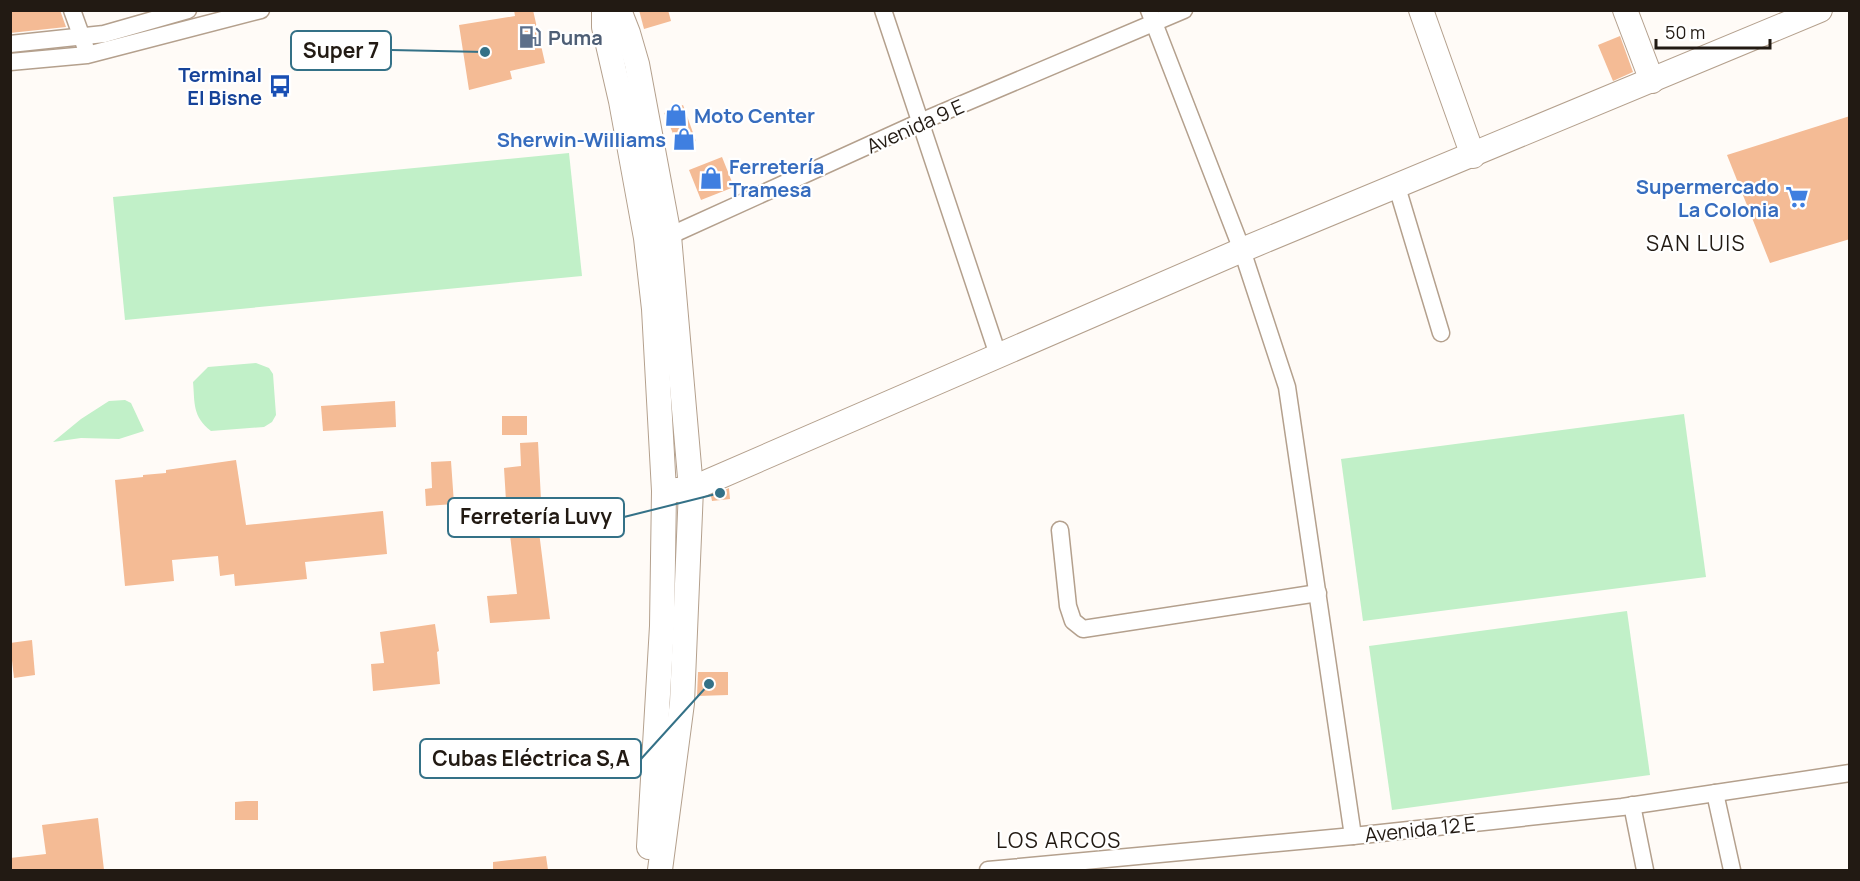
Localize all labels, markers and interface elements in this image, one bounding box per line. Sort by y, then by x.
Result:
scale bar [1656,12,1770,50]
text: 50 m [1665,20,1705,44]
fuel station icon: Puma [517,24,543,50]
place label: Puma [548,24,603,51]
callout: Super 7 [291,31,391,70]
text: Super 7 [303,36,379,64]
place label: Terminal El Bisne [178,61,262,111]
bus stop icon: Terminal El Bisne [267,73,293,99]
street label: Avenida 9 E [862,92,968,160]
shop icon: Moto Center [663,102,689,128]
place label: Moto Center [694,102,815,129]
place label: Sherwin-Williams [497,126,666,153]
shop icon: Sherwin-Williams [671,126,697,152]
place label: Ferretería Tramesa [729,153,824,203]
shop icon: Ferretería Tramesa [698,165,724,191]
place label: Supermercado La Colonia [1636,173,1779,223]
supermarket icon: Supermercado La Colonia [1784,184,1810,210]
district label: SAN LUIS [1646,229,1746,257]
callout: Ferretería Luvy [448,498,624,537]
text: Ferretería Luvy [460,502,612,530]
callout: Cubas Eléctrica S,A [420,739,641,778]
text: Cubas Eléctrica S,A [432,744,630,772]
street label: Avenida 12 E [1363,810,1477,848]
district label: LOS ARCOS [996,826,1122,854]

